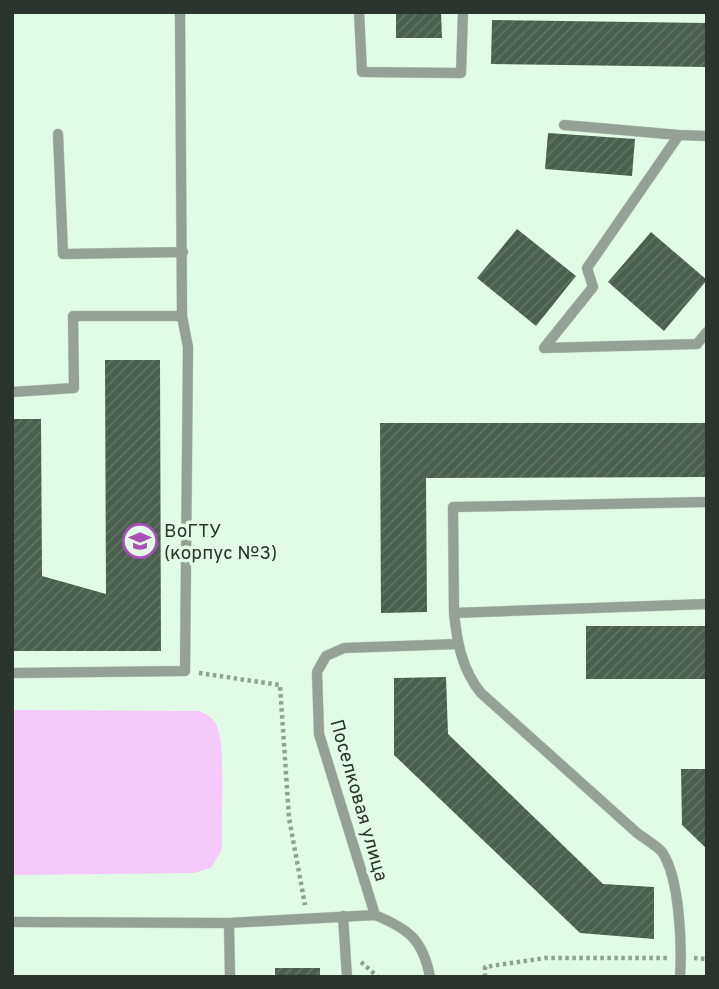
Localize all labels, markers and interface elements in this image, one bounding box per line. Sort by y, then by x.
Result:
place label: ВоГТУ (корпус №3) [164,520,277,566]
school or university icon: ВоГТУ (корпус №3) [121,522,159,560]
street label: Поселковая улица [323,717,393,884]

